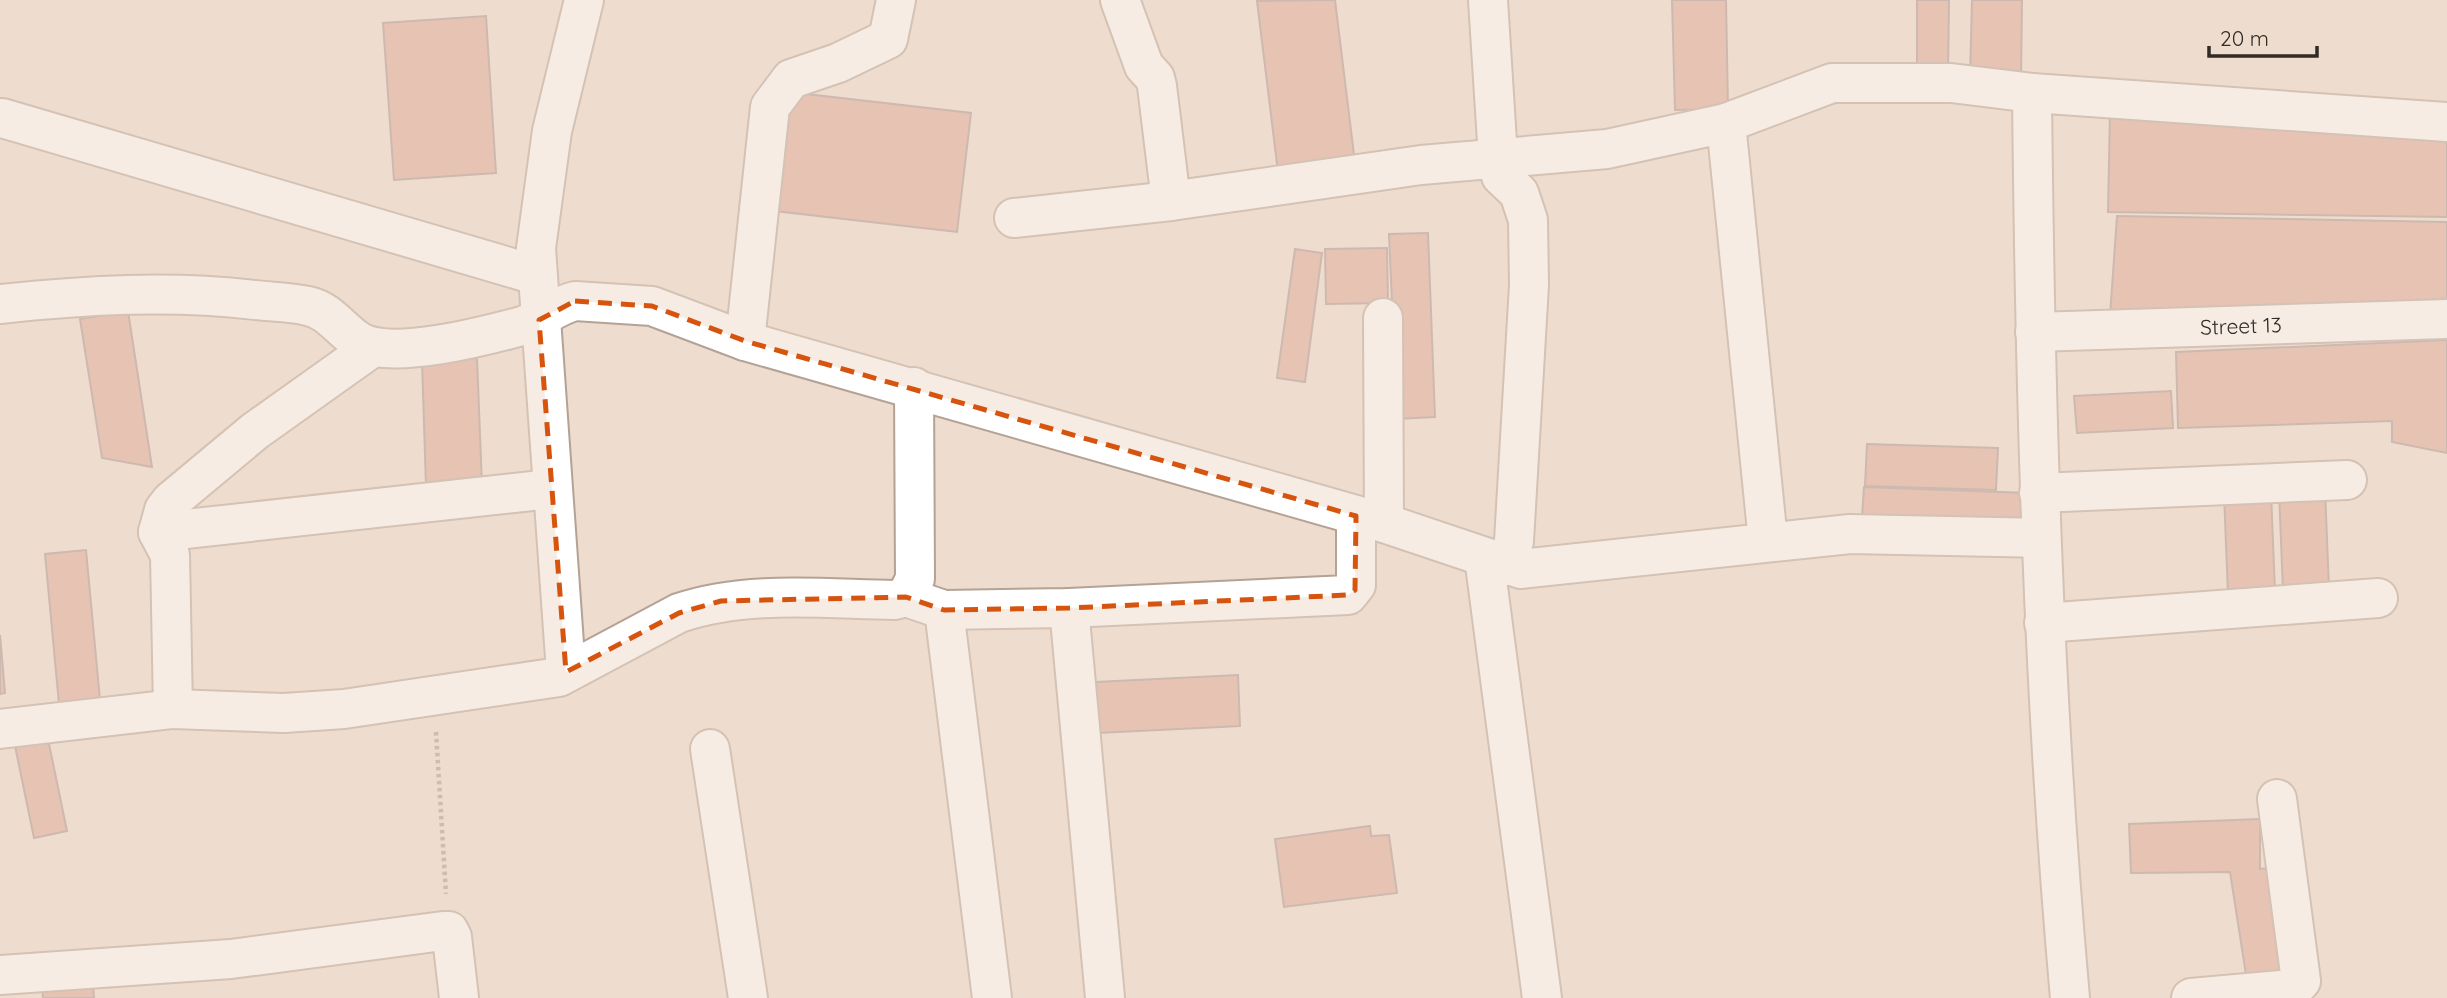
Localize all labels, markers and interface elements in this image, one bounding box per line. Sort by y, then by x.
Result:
scale bar [2209,14,2318,58]
text: 20 m [2220,25,2269,51]
street label: Street 13 [2200,311,2282,340]

